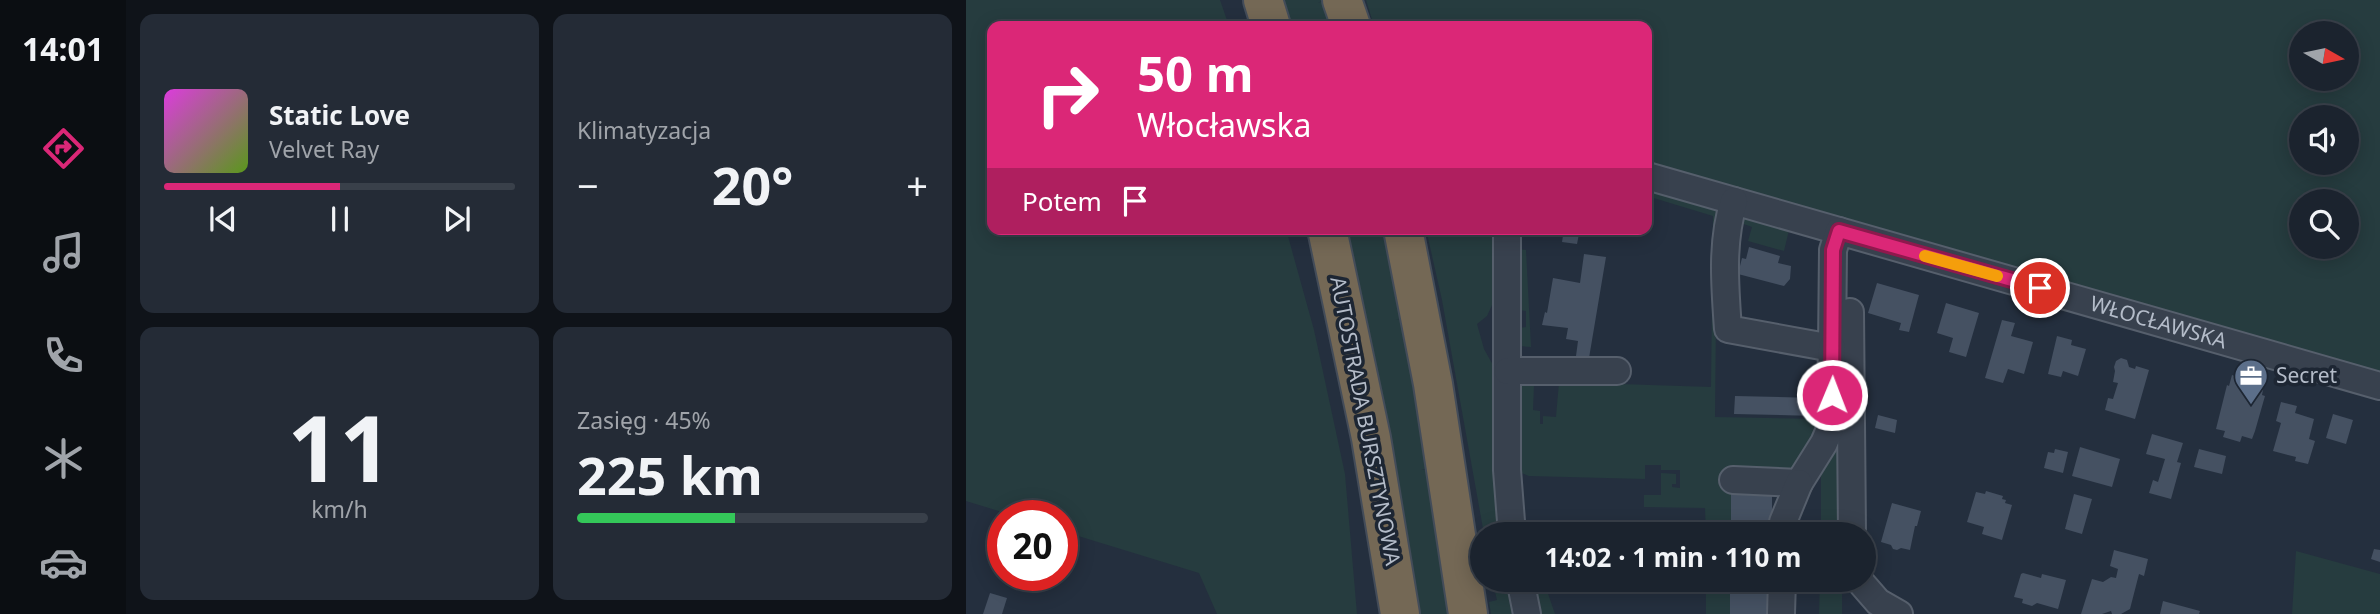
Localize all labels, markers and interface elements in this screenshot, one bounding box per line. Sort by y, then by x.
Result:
north arrow [2289,21,2359,91]
map controls [2289,21,2359,259]
text: 14:01 [22,27,104,70]
text: 50 m [1137,40,1254,106]
icon: right [1022,49,1113,140]
text: Static Love [269,97,410,133]
text: Włocławska [1137,103,1311,146]
button: sound [2289,105,2359,175]
text: Klimatyzacja [577,114,711,146]
icon: directions [39,124,88,173]
text: Velvet Ray [269,133,379,165]
text: 20° [712,149,793,220]
text: − [577,159,599,211]
text: + [906,159,928,211]
icon: arrive [1116,182,1154,220]
text: Potem [1022,183,1102,219]
button: search [2289,189,2359,259]
icon: previous [204,200,242,238]
icon: pause [321,200,359,238]
icon: next [438,200,476,238]
icon: music [39,228,88,277]
pin [2010,258,2070,318]
icon: arrive [2021,269,2059,307]
street label: AUTOSTRADA BURSZTYNOWA [1324,274,1408,568]
street label: WŁOCŁAWSKA [2087,289,2231,355]
icon: phone [39,331,88,380]
office icon: Secret [2232,357,2270,406]
position arrow [1795,358,1869,432]
place label: Secret [2276,361,2338,389]
text: 11 [287,385,392,509]
text: Zasięg · 45% [577,404,711,436]
icon: climate [39,434,88,483]
text: 225 km [577,439,763,510]
text: km/h [311,493,368,525]
speed limit sign: 20 [987,500,1078,591]
icon: car [39,538,88,587]
text: 14:02 · 1 min · 110 m [1545,539,1801,575]

